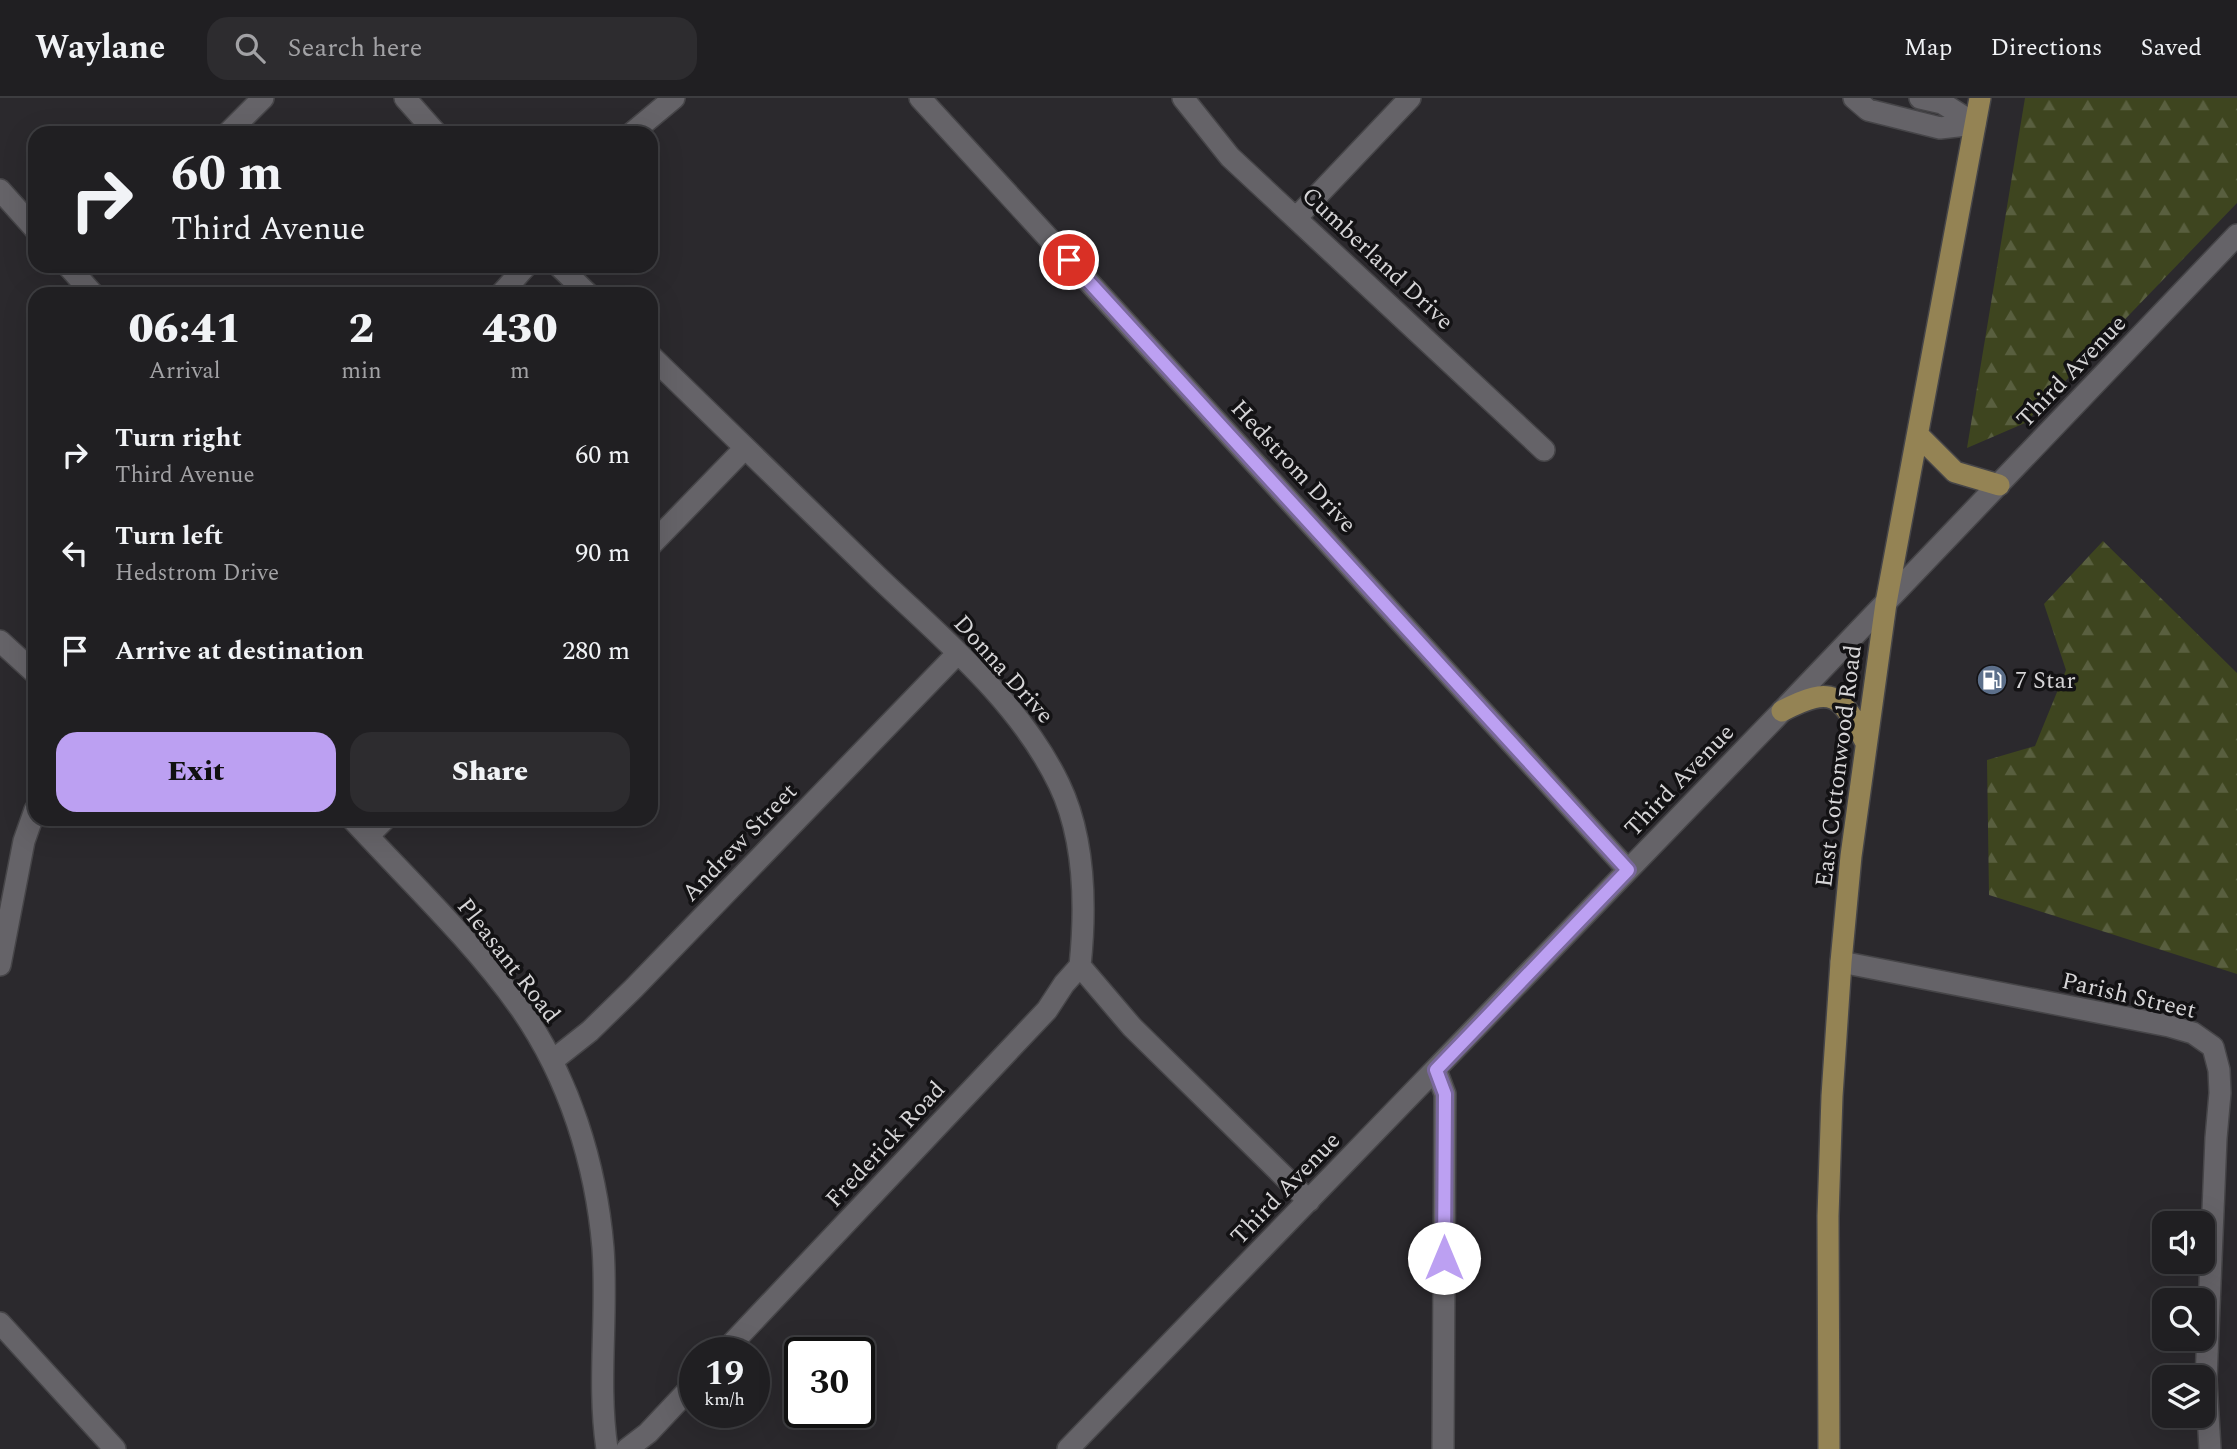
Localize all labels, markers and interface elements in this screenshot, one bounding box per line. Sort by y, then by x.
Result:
search box [207,17,697,80]
text: Waylane [35,23,165,73]
text: Search here [287,28,422,68]
icon: search [231,29,269,67]
text: Map [1904,30,1952,66]
text: Directions [1990,30,2102,66]
text: Saved [2140,30,2202,66]
text: 60 m [171,137,282,212]
icon: right [56,154,147,245]
street label: Cumberland Drive [1293,178,1462,339]
text: Third Avenue [171,205,365,254]
pin [1039,230,1099,290]
icon: arrive [1050,241,1088,279]
text: 06:41 [128,298,241,361]
text: 2 [349,298,374,361]
text: 430 [482,298,558,361]
street label: Third Avenue [2008,307,2135,437]
text: Arrival [149,354,221,389]
text: min [341,354,382,389]
text: m [510,354,530,389]
street label: Hedstrom Drive [1222,392,1365,542]
text: Turn right [115,418,242,458]
text: 60 m [575,435,630,475]
icon: right [56,436,94,474]
text: Third Avenue [115,458,255,493]
text: Turn left [115,516,223,556]
text: 90 m [575,533,630,573]
icon: left [56,534,94,572]
text: Hedstrom Drive [115,556,279,591]
street label: Donna Drive [944,607,1062,732]
text: Arrive at destination [115,631,364,671]
text: 280 m [562,631,630,671]
icon: arrive [56,632,94,670]
street label: East Cottonwood Road [1806,643,1872,889]
fuel station icon: 7 Star [1975,663,2009,697]
place label: 7 Star [2015,663,2076,699]
street label: Third Avenue [1616,716,1743,846]
button: Exit [56,732,336,812]
button: Share [350,732,630,812]
street label: Andrew Street [673,775,806,910]
street label: Pleasant Road [448,890,569,1031]
street label: Parish Street [2058,963,2200,1029]
street label: Frederick Road [817,1073,954,1216]
street label: Third Avenue [1222,1124,1349,1254]
map controls [2152,1211,2215,1428]
button: sound [2152,1211,2215,1274]
position arrow [1407,1221,1481,1295]
button: search [2152,1288,2215,1351]
speed limit sign: 30 [784,1337,875,1428]
text: 19 [705,1347,744,1400]
button: layers [2152,1365,2215,1428]
text: km/h [704,1386,745,1413]

